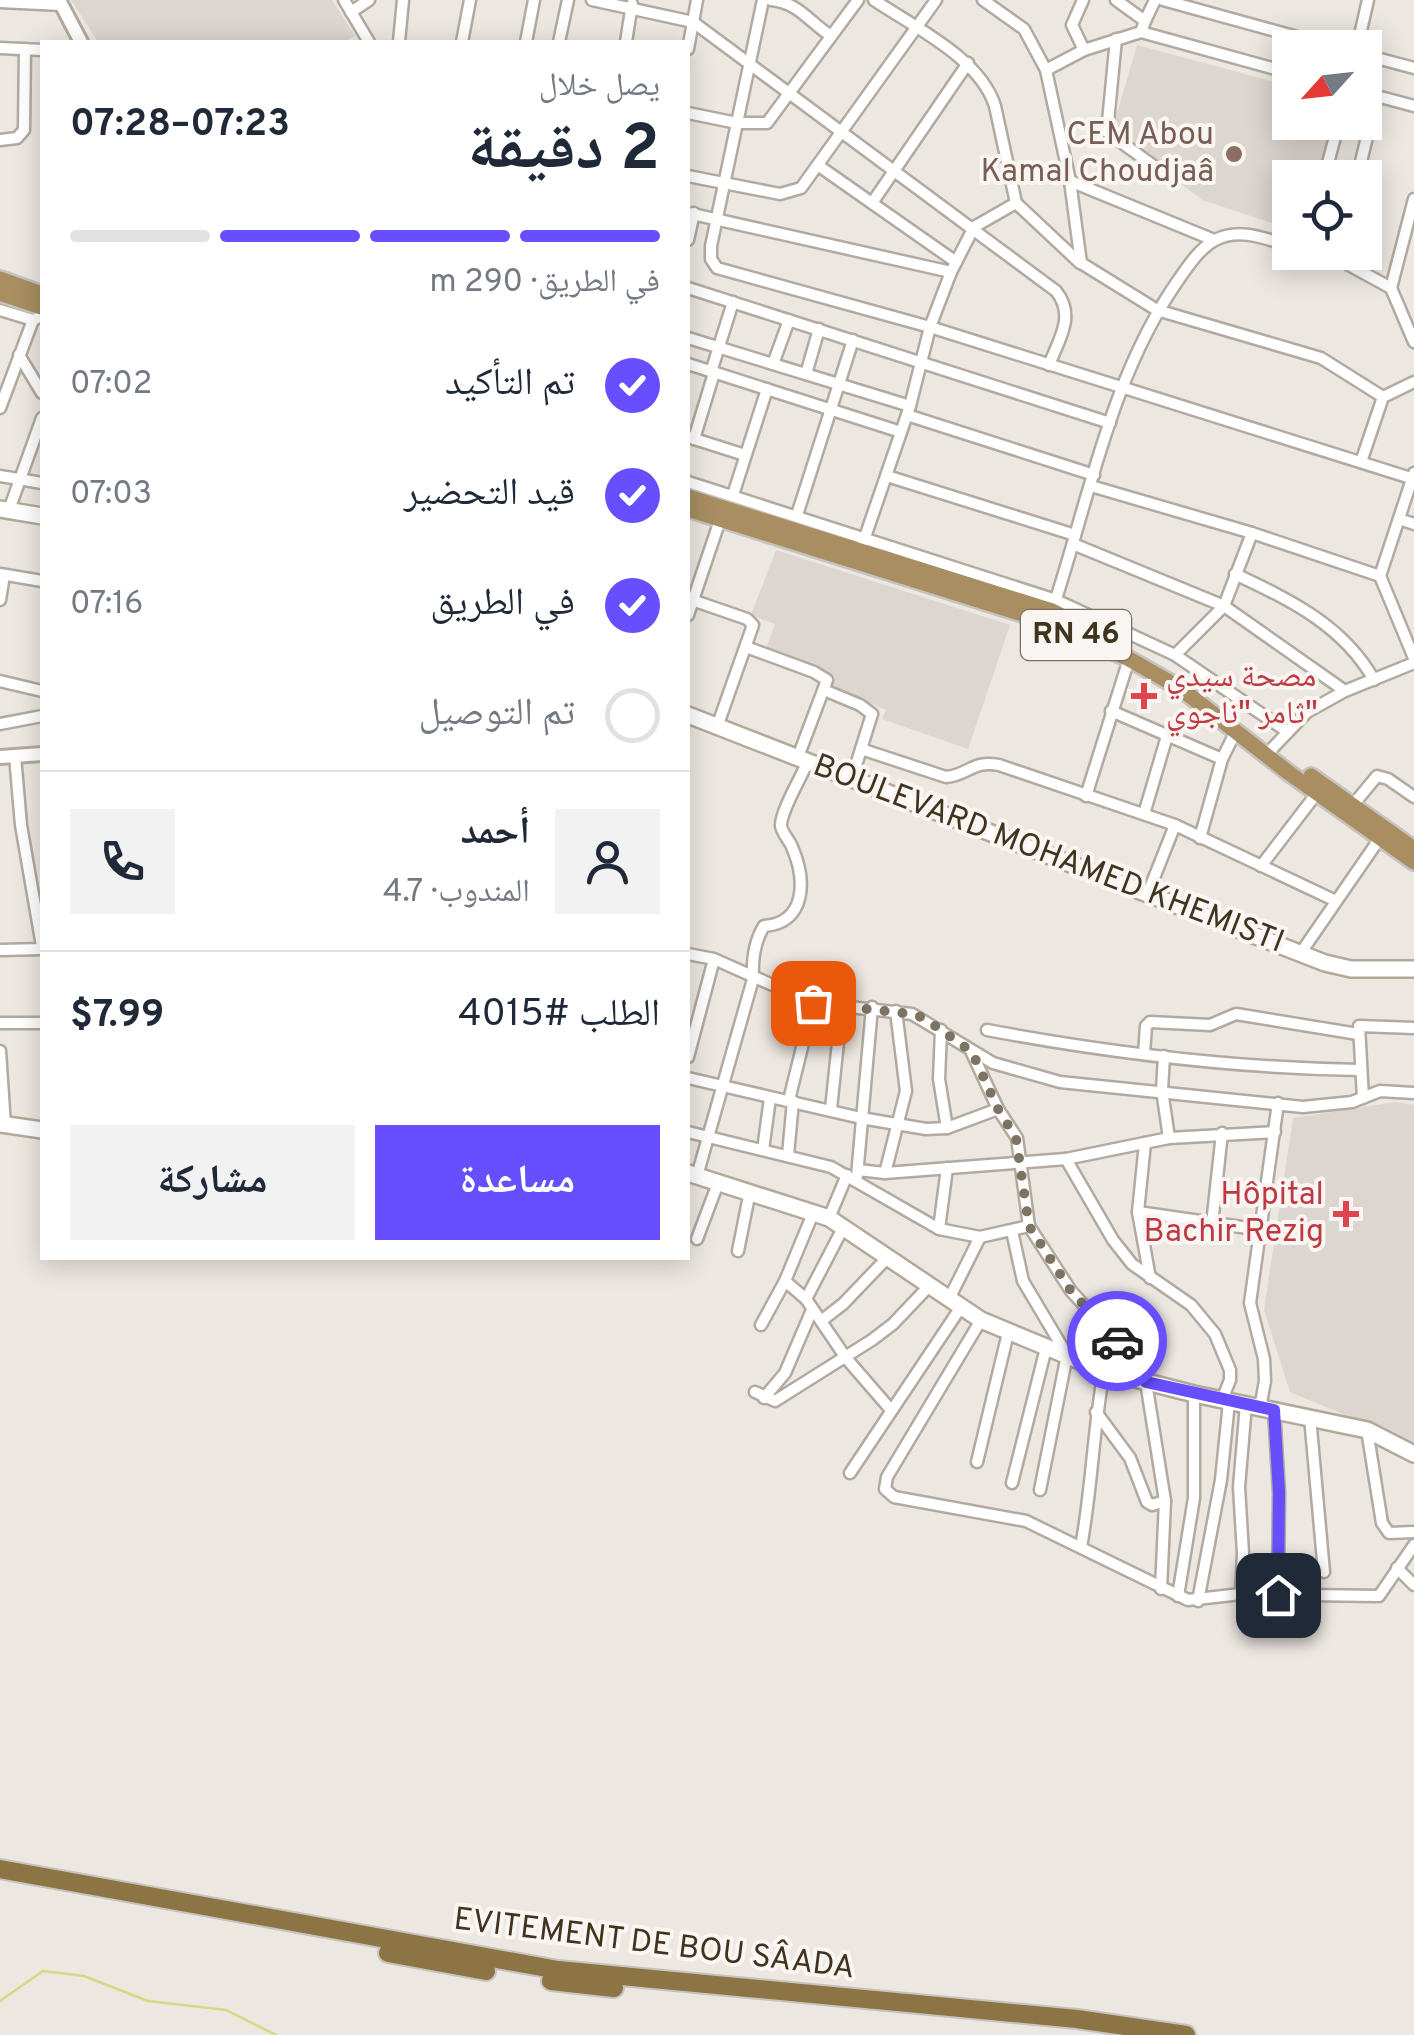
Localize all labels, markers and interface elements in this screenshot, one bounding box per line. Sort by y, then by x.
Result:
north arrow [1272,30,1382,140]
map controls [1272,30,1382,270]
text: يصل خلال [539,67,660,107]
text: 07:23–07:28 [70,101,290,150]
text: 2 دقيقة [467,111,660,193]
place label: CEM Abou Kamal Choudjaâ [980,116,1214,193]
marker: CEM Abou Kamal Choudjaâ [1223,143,1245,165]
button: locate [1272,160,1382,270]
text: في الطريق · 290 m [429,263,660,303]
icon: check [605,358,660,413]
text: تم التأكيد [445,360,575,409]
text: 07:02 [70,365,152,405]
icon: check [605,468,660,523]
text: قيد التحضير [404,470,575,519]
text: 07:03 [70,475,152,515]
icon: check [605,578,660,633]
text: في الطريق [430,580,575,629]
text: 07:16 [70,585,143,625]
road number: RN 46 [1021,610,1131,660]
place label: مصحة سيدي ثامر "ناجوي" [1166,658,1318,737]
marker: مصحة سيدي ثامر "ناجوي" [1131,683,1157,709]
text: تم التوصيل [418,690,575,739]
street label: BOULEVARD MOHAMED KHEMISTI [807,747,1289,963]
button: phone [70,809,175,914]
text: أحمد [460,809,530,858]
button: person [555,809,660,914]
text: المندوب · 4.7 [383,873,530,913]
pin [771,961,856,1046]
icon: bag [786,976,841,1031]
text: الطلب #4015 [458,991,660,1040]
text: $7.99 [70,992,164,1041]
button: مشاركة [70,1125,355,1240]
button: مساعدة [375,1125,660,1240]
place label: Hôpital Bachir Rezig [1144,1176,1324,1253]
marker: Hôpital Bachir Rezig [1333,1201,1359,1227]
courier [1067,1291,1167,1391]
icon: car [1090,1314,1145,1369]
pin [1236,1553,1321,1638]
icon: home [1251,1568,1306,1623]
street label: EVITEMENT DE BOU SÂADA [451,1899,857,1989]

